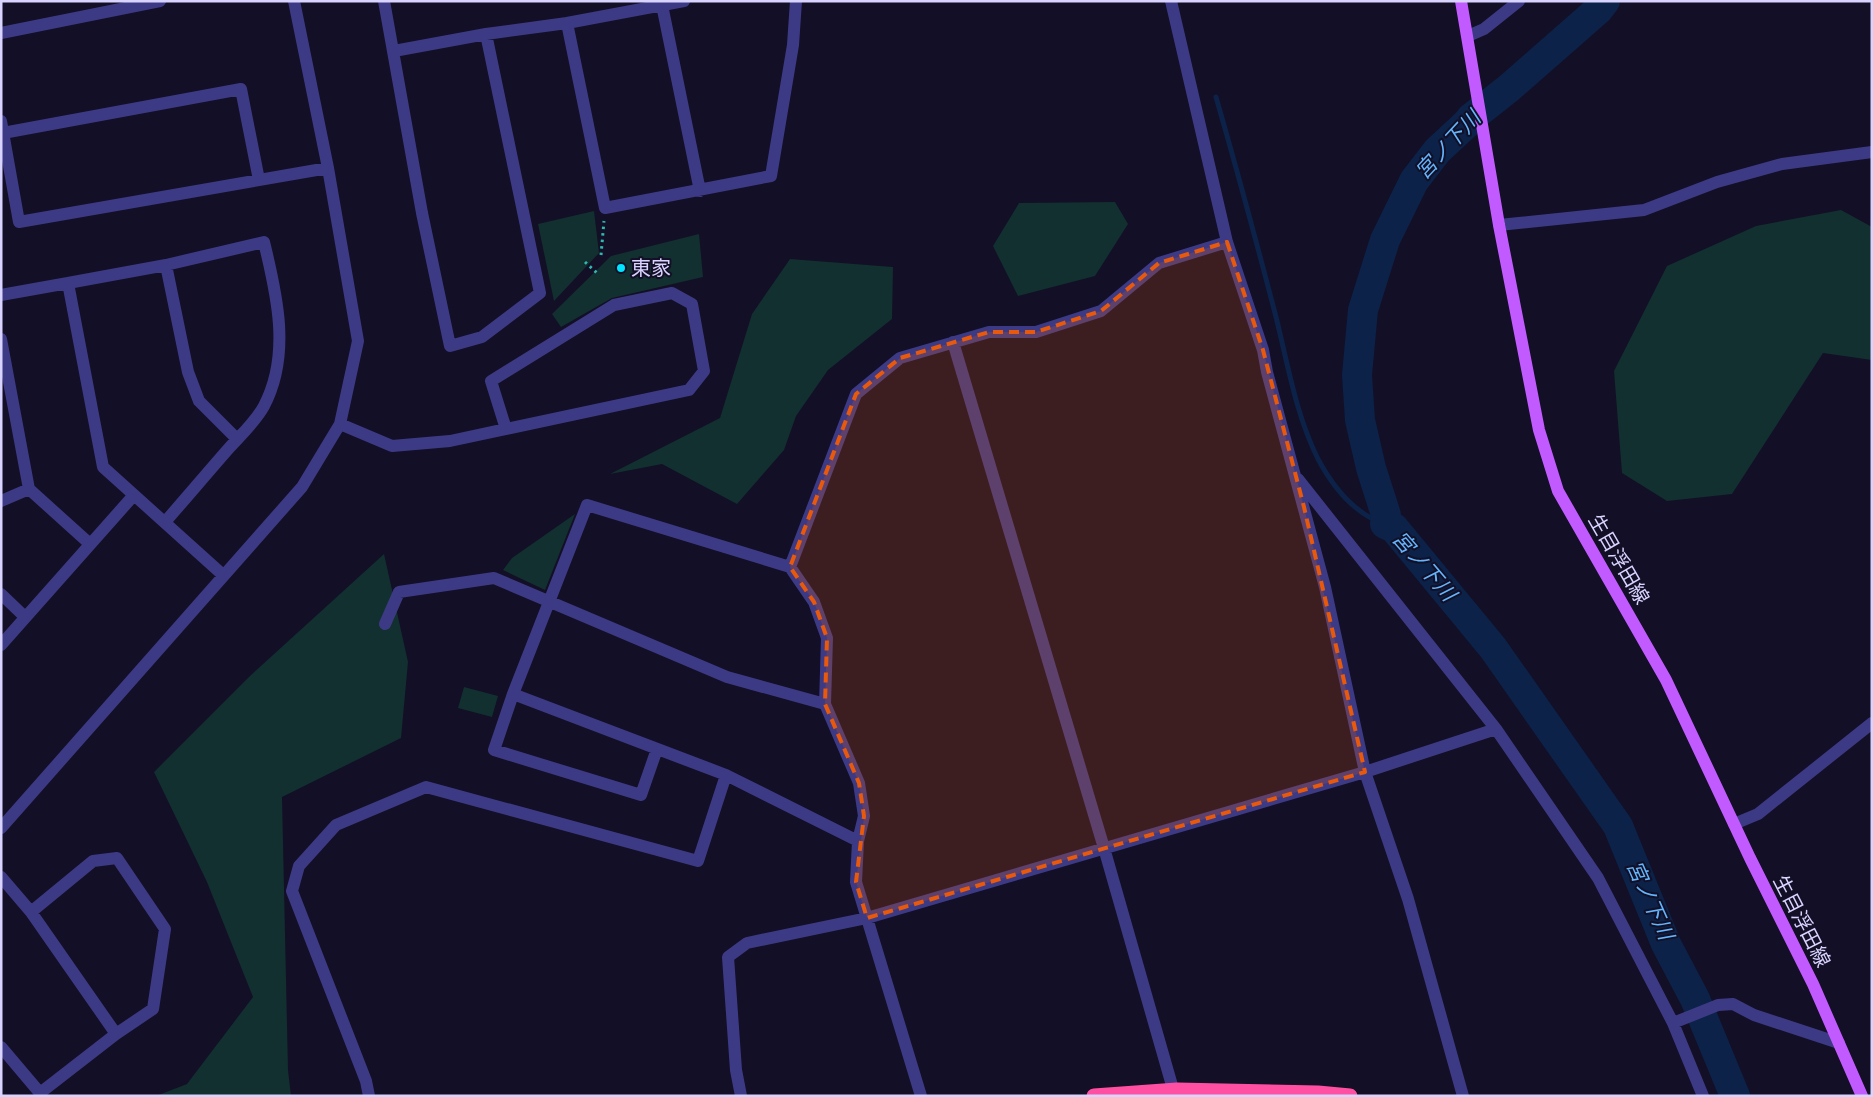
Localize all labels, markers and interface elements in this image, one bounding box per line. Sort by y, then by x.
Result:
water label: 宮ノ下川 [1411,105,1486,183]
place label: 東家 [631,258,671,279]
marker: 東家 [615,262,627,274]
street label: 生目浮田線 [1584,510,1654,608]
water label: 宮ノ下川 [1388,527,1461,606]
water label: 宮ノ下川 [1623,857,1678,945]
street label: 生目浮田線 [1769,871,1835,971]

